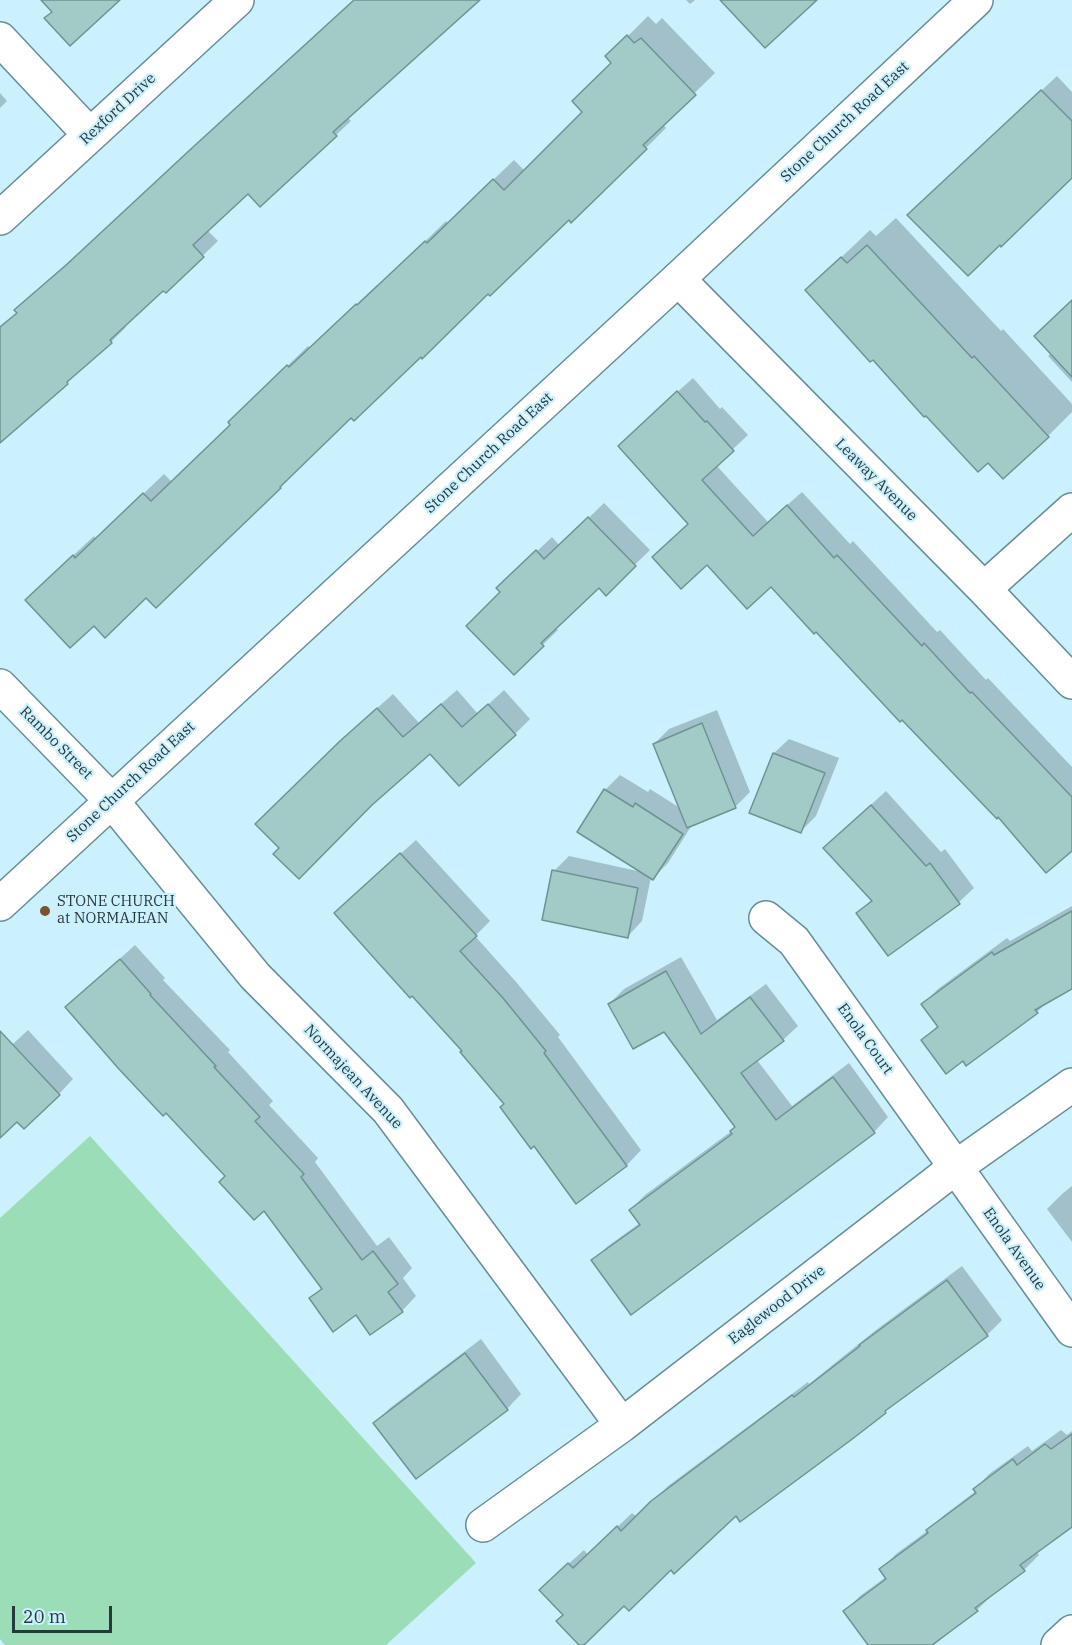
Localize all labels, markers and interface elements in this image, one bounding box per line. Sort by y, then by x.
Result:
street label: Stone Church Road East [777,58,913,186]
street label: Rexford Drive [76,69,160,149]
street label: Stone Church Road East [421,389,557,517]
street label: Leaway Avenue [831,435,921,525]
street label: Rambo Street [16,703,96,783]
street label: Stone Church Road East [63,718,199,846]
place label: STONE CHURCH at NORMAJEAN [57,893,175,928]
marker: STONE CHURCH at NORMAJEAN [38,904,52,918]
street label: Enola Court [833,1000,897,1078]
street label: Normajean Avenue [300,1021,406,1133]
street label: Enola Avenue [979,1204,1049,1294]
street label: Eaglewood Drive [725,1262,829,1348]
scale bar [15,1594,116,1632]
text: 20 m [23,1605,66,1628]

